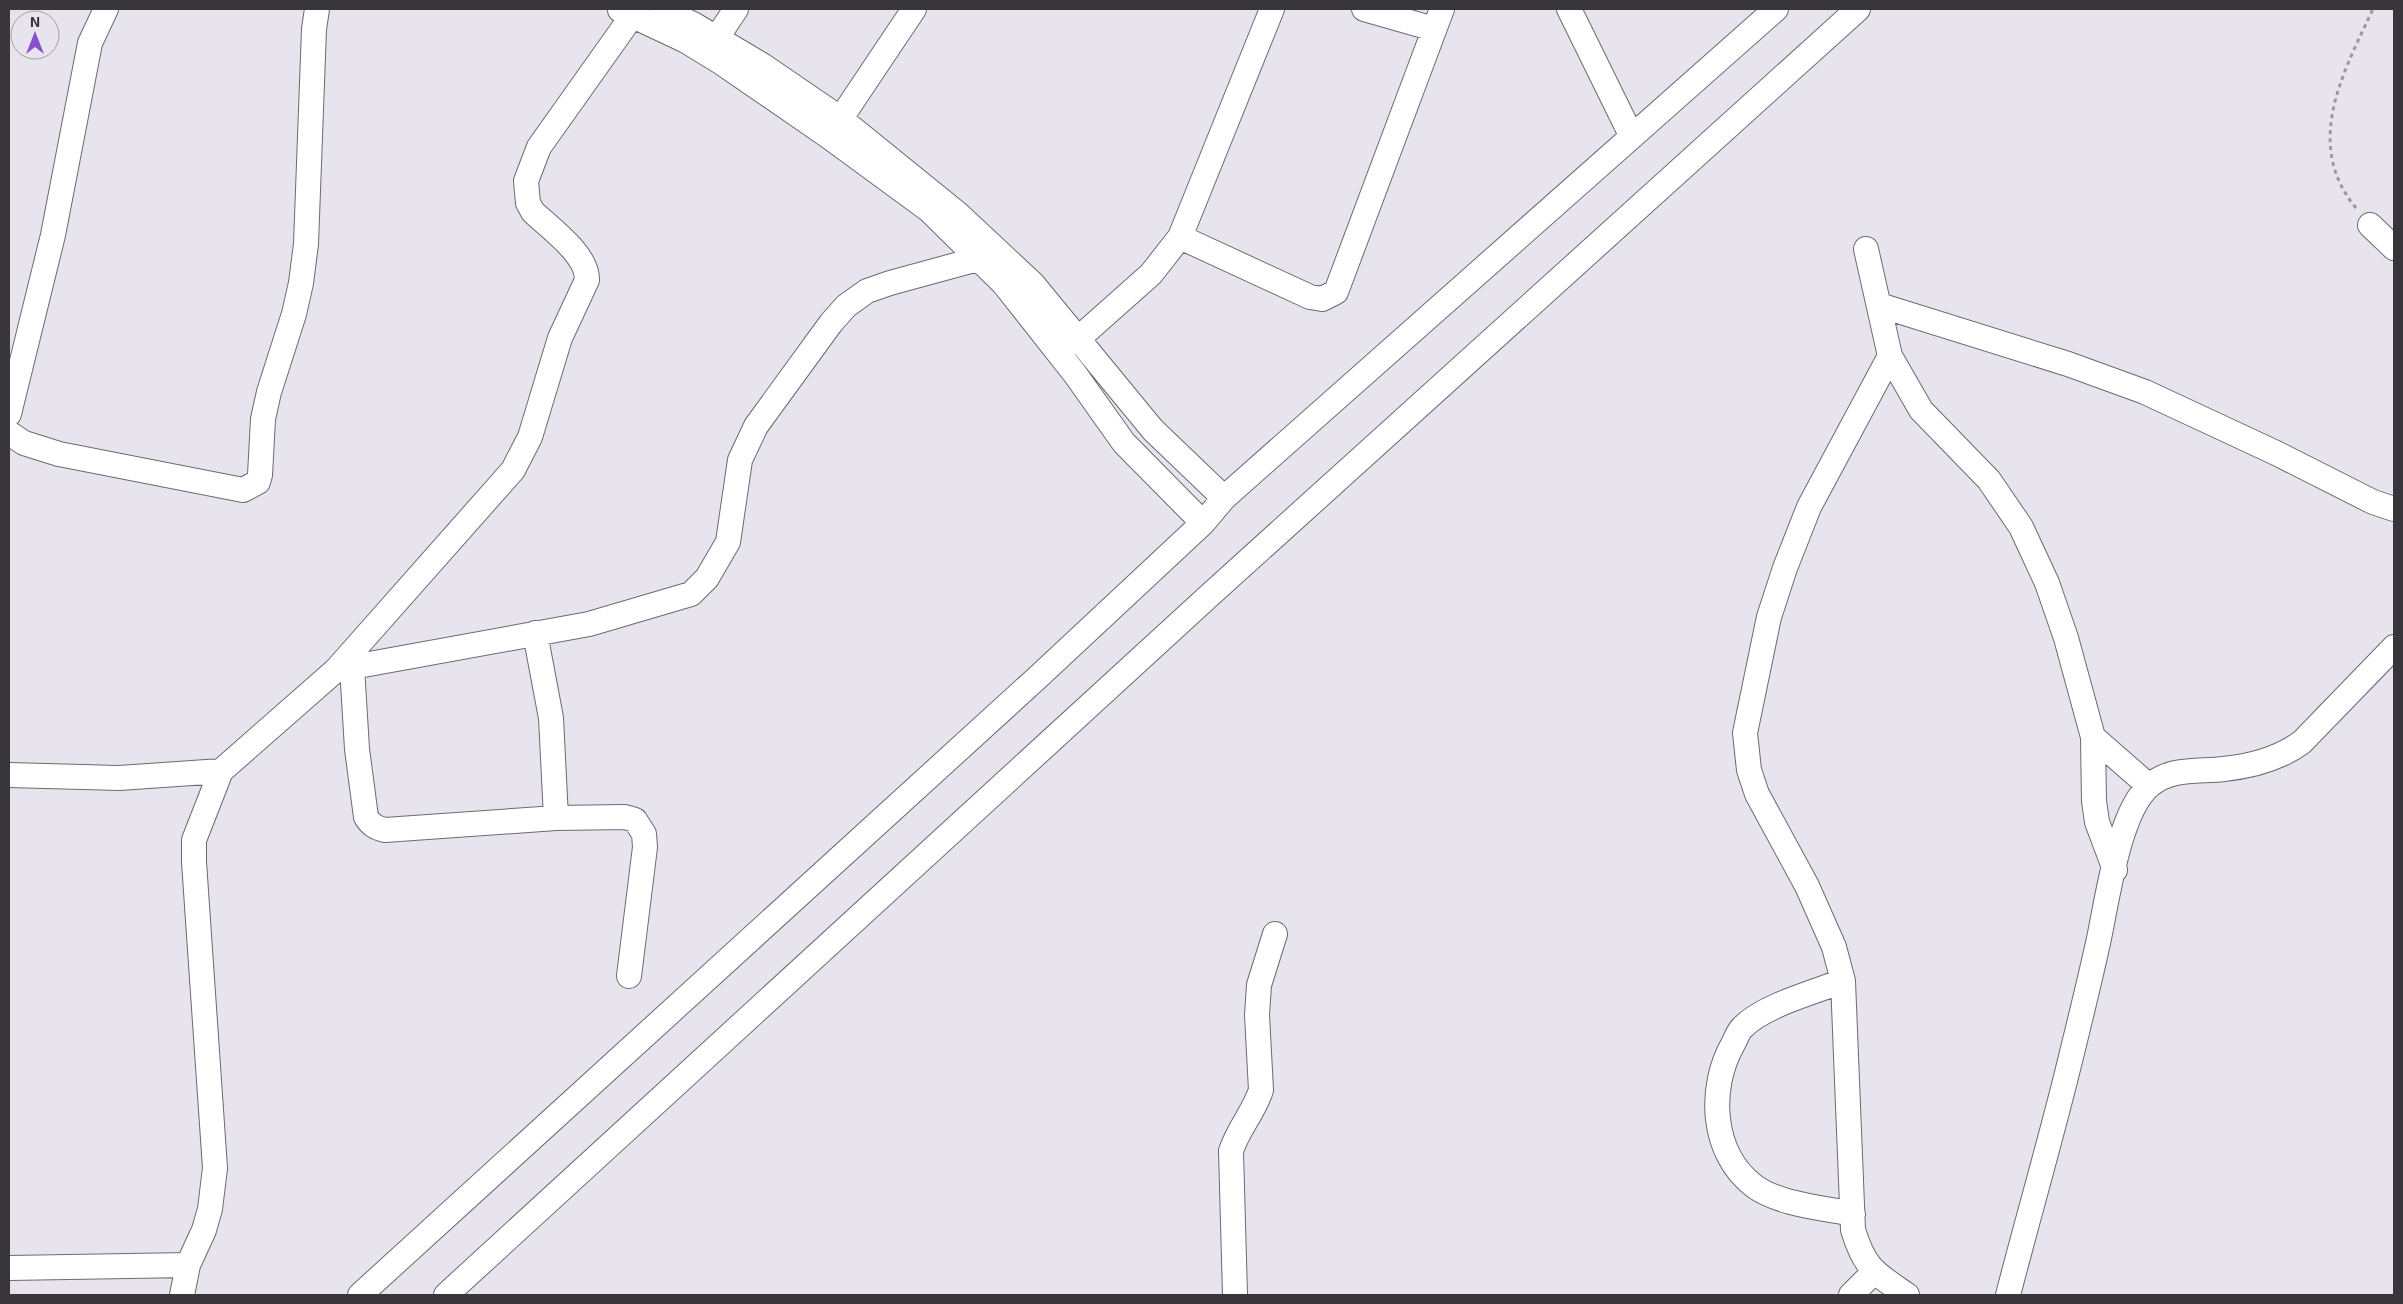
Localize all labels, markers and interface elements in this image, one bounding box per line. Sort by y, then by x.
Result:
north arrow [10,10,60,60]
text: N [30,13,40,30]

